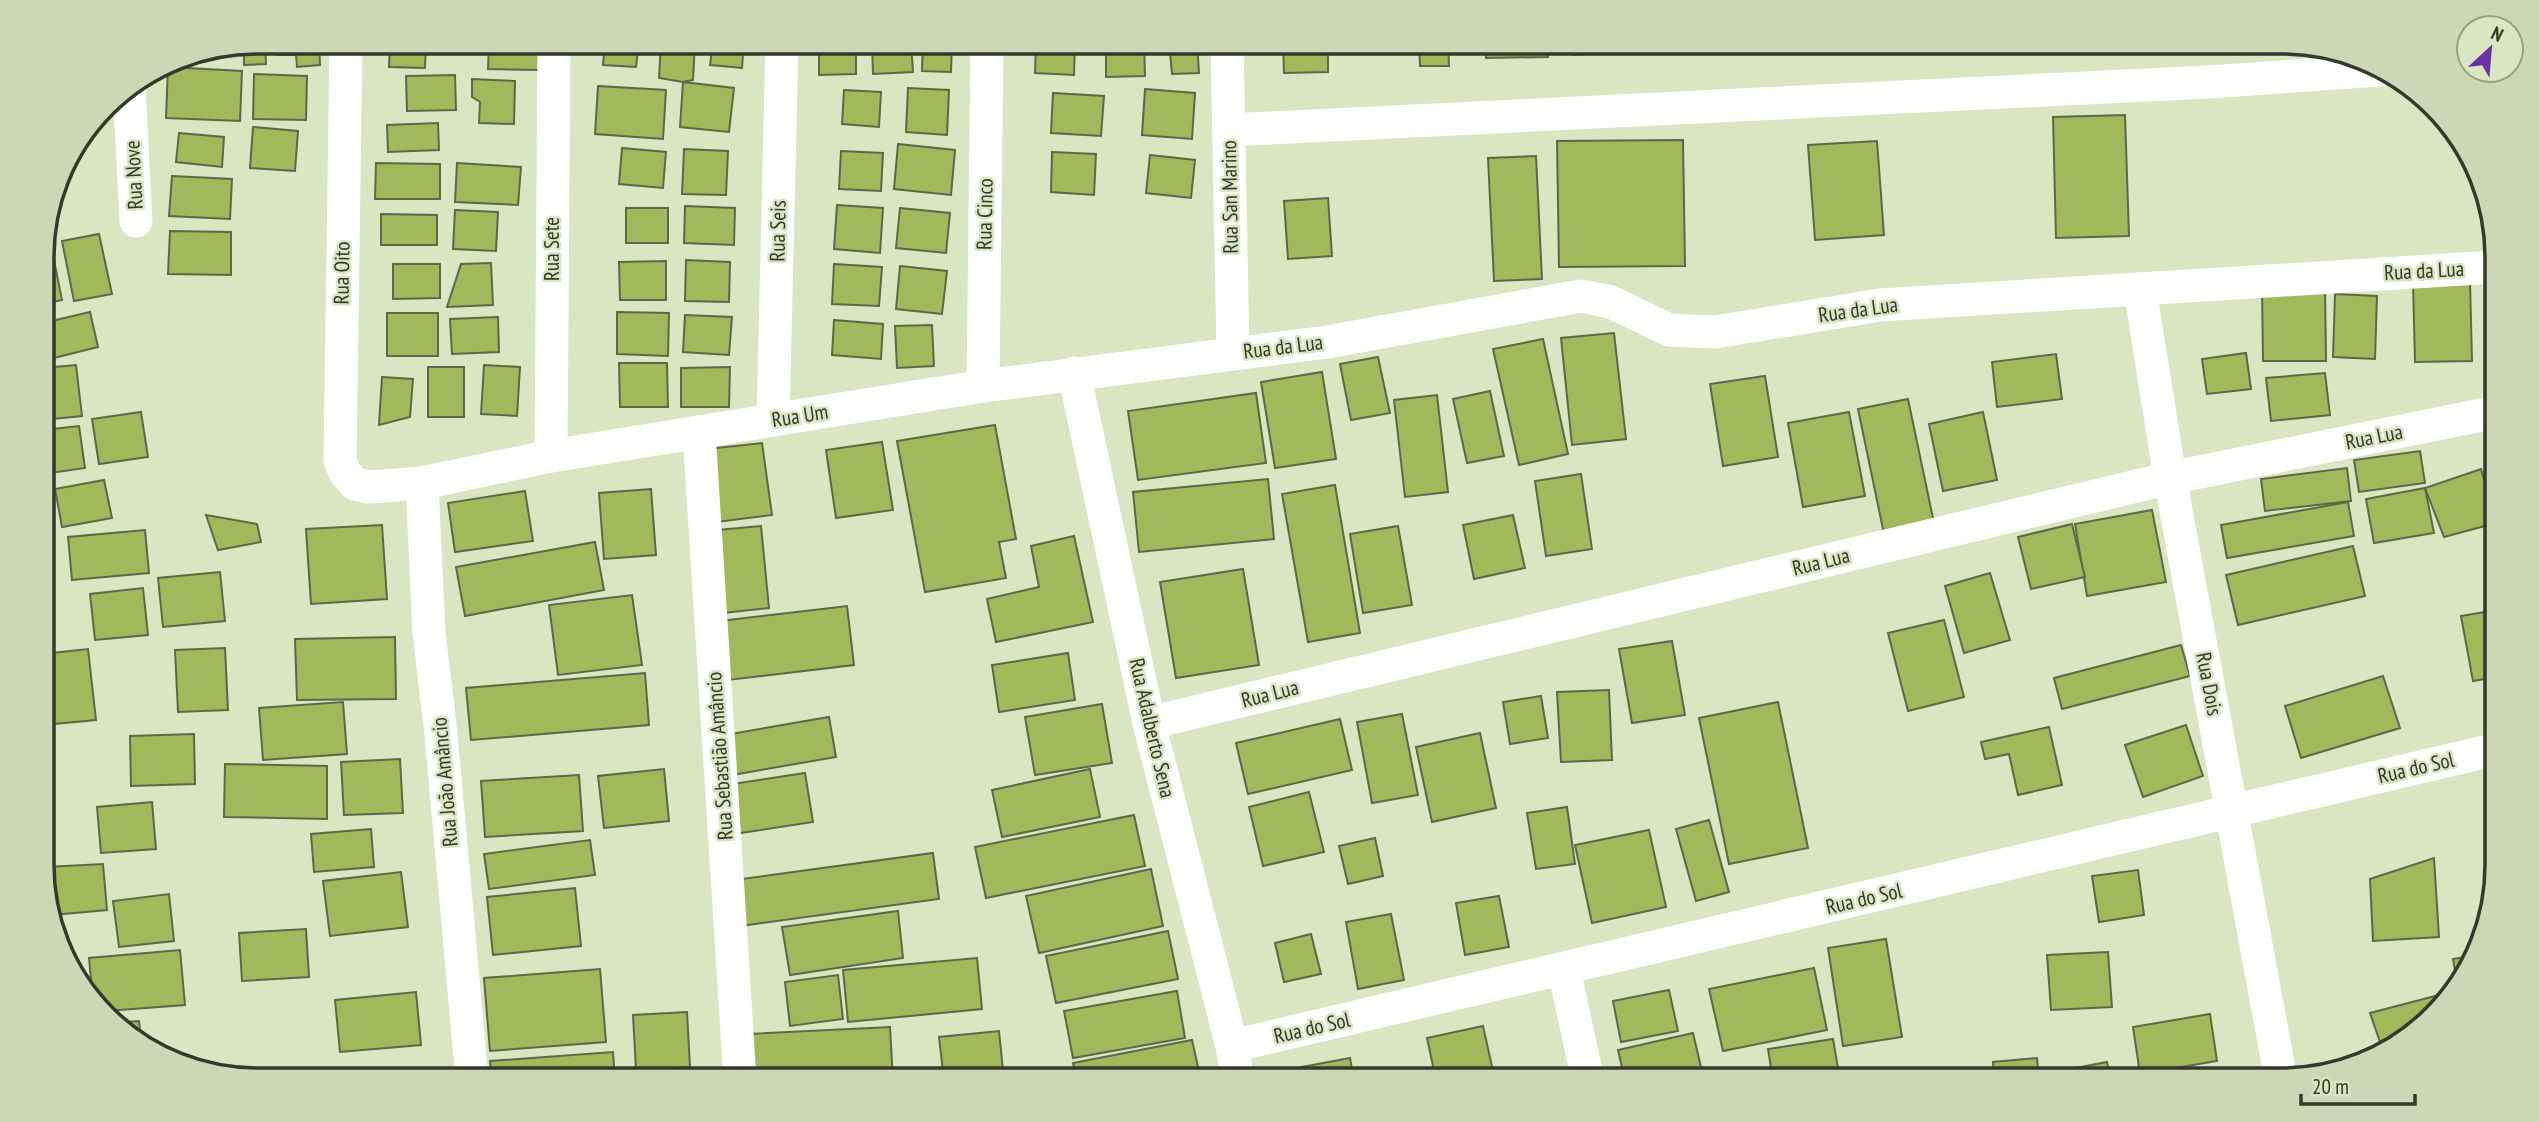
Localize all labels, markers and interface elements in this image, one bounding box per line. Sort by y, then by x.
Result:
north arrow [2455,14,2525,84]
text: N [2488,21,2507,47]
street label: Rua Nove [118,140,149,210]
street label: Rua San Marino [1215,140,1244,254]
street label: Rua Cinco [970,178,999,250]
street label: Rua Seis [763,200,792,262]
street label: Rua Sete [538,217,565,281]
street label: Rua Oito [327,241,356,305]
street label: Rua da Lua [2383,255,2465,286]
street label: Rua da Lua [1816,291,1899,328]
street label: Rua da Lua [1242,328,1324,365]
street label: Rua Um [770,398,830,433]
street label: Rua Lua [2343,418,2405,455]
street label: Rua Lua [1789,541,1852,582]
street label: Rua Dois [2190,650,2229,718]
street label: Rua Adalberto Sena [1123,656,1182,800]
street label: Rua Sebastião Amâncio [700,671,739,841]
street label: Rua Lua [1238,673,1301,714]
street label: Rua João Amâncio [425,716,464,848]
street label: Rua do Sol [2375,746,2457,789]
street label: Rua do Sol [1823,877,1905,920]
street label: Rua do Sol [1271,1006,1353,1049]
scale bar [2301,1062,2415,1106]
text: 20 m [2312,1073,2349,1100]

